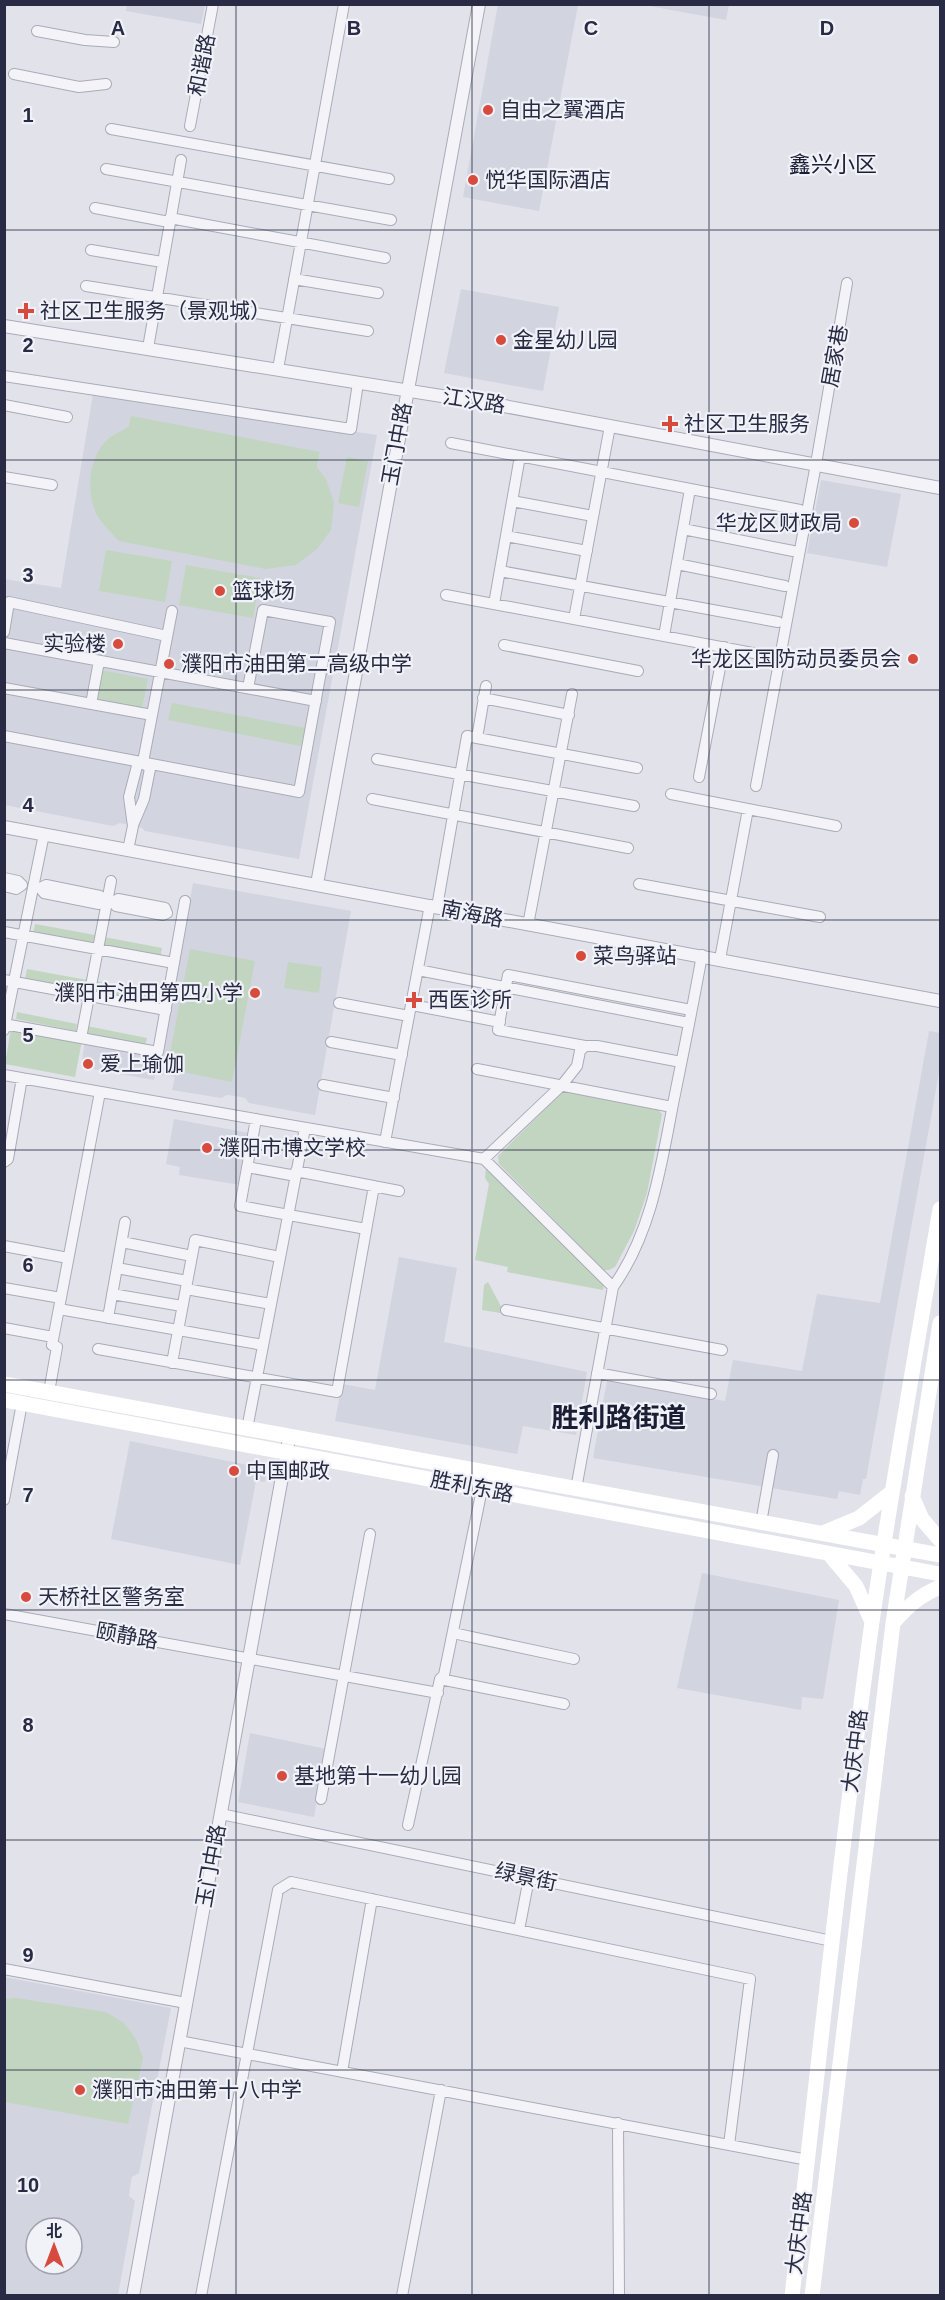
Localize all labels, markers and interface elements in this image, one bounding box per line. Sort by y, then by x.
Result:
text: A [111,17,125,39]
text: B [347,17,361,39]
text: C [584,17,598,39]
text: D [820,17,834,39]
street label: 和谐路 [184,32,219,98]
place label: 自由之翼酒店 [500,98,626,121]
marker: 自由之翼酒店 [481,103,495,117]
text: 1 [22,104,34,126]
district label: 鑫兴小区 [789,152,877,177]
place label: 悦华国际酒店 [485,168,611,191]
marker: 悦华国际酒店 [466,173,480,187]
place label: 社区卫生服务（景观城） [40,299,271,322]
marker: 社区卫生服务（景观城） [17,302,35,320]
street label: 居家巷 [818,323,851,389]
place label: 金星幼儿园 [513,328,618,351]
marker: 金星幼儿园 [494,333,508,347]
text: 2 [22,334,34,356]
street label: 江汉路 [441,384,507,417]
street label: 玉门中路 [378,401,415,487]
place label: 社区卫生服务 [684,412,810,435]
marker: 社区卫生服务 [661,415,679,433]
place label: 华龙区财政局 [716,511,842,534]
marker: 华龙区财政局 [847,516,861,530]
text: 3 [22,564,34,586]
place label: 篮球场 [232,579,295,602]
marker: 篮球场 [213,584,227,598]
place label: 实验楼 [43,632,106,655]
marker: 实验楼 [111,637,125,651]
place label: 华龙区国防动员委员会 [691,647,901,670]
place label: 濮阳市油田第二高级中学 [181,652,412,675]
marker: 华龙区国防动员委员会 [906,652,920,666]
marker: 濮阳市油田第二高级中学 [162,657,176,671]
text: 4 [22,794,34,816]
street label: 南海路 [439,896,505,931]
place label: 菜鸟驿站 [593,944,677,967]
marker: 菜鸟驿站 [574,949,588,963]
place label: 濮阳市油田第四小学 [54,981,243,1004]
marker: 濮阳市油田第四小学 [248,986,262,1000]
place label: 西医诊所 [428,988,512,1011]
marker: 西医诊所 [405,991,423,1009]
text: 5 [22,1024,34,1046]
place label: 爱上瑜伽 [100,1052,184,1075]
marker: 爱上瑜伽 [81,1057,95,1071]
place label: 濮阳市博文学校 [219,1136,366,1159]
marker: 濮阳市博文学校 [200,1141,214,1155]
text: 6 [22,1254,34,1276]
district label: 胜利路街道 [552,1403,687,1433]
place label: 中国邮政 [246,1459,330,1482]
marker: 中国邮政 [227,1464,241,1478]
street label: 胜利东路 [429,1467,516,1506]
text: 7 [22,1484,34,1506]
place label: 天桥社区警务室 [38,1585,185,1608]
marker: 天桥社区警务室 [19,1590,33,1604]
street label: 颐静路 [94,1619,160,1652]
street label: 大庆中路 [838,1708,871,1794]
text: 8 [22,1714,34,1736]
place label: 基地第十一幼儿园 [294,1764,462,1787]
marker: 基地第十一幼儿园 [275,1769,289,1783]
street label: 玉门中路 [192,1823,229,1909]
street label: 绿景街 [493,1859,559,1894]
text: 9 [22,1944,34,1966]
place label: 濮阳市油田第十八中学 [92,2078,302,2101]
marker: 濮阳市油田第十八中学 [73,2083,87,2097]
text: 10 [17,2174,39,2196]
street label: 大庆中路 [782,2190,815,2276]
north arrow [24,2216,84,2276]
text: 北 [46,2223,62,2240]

